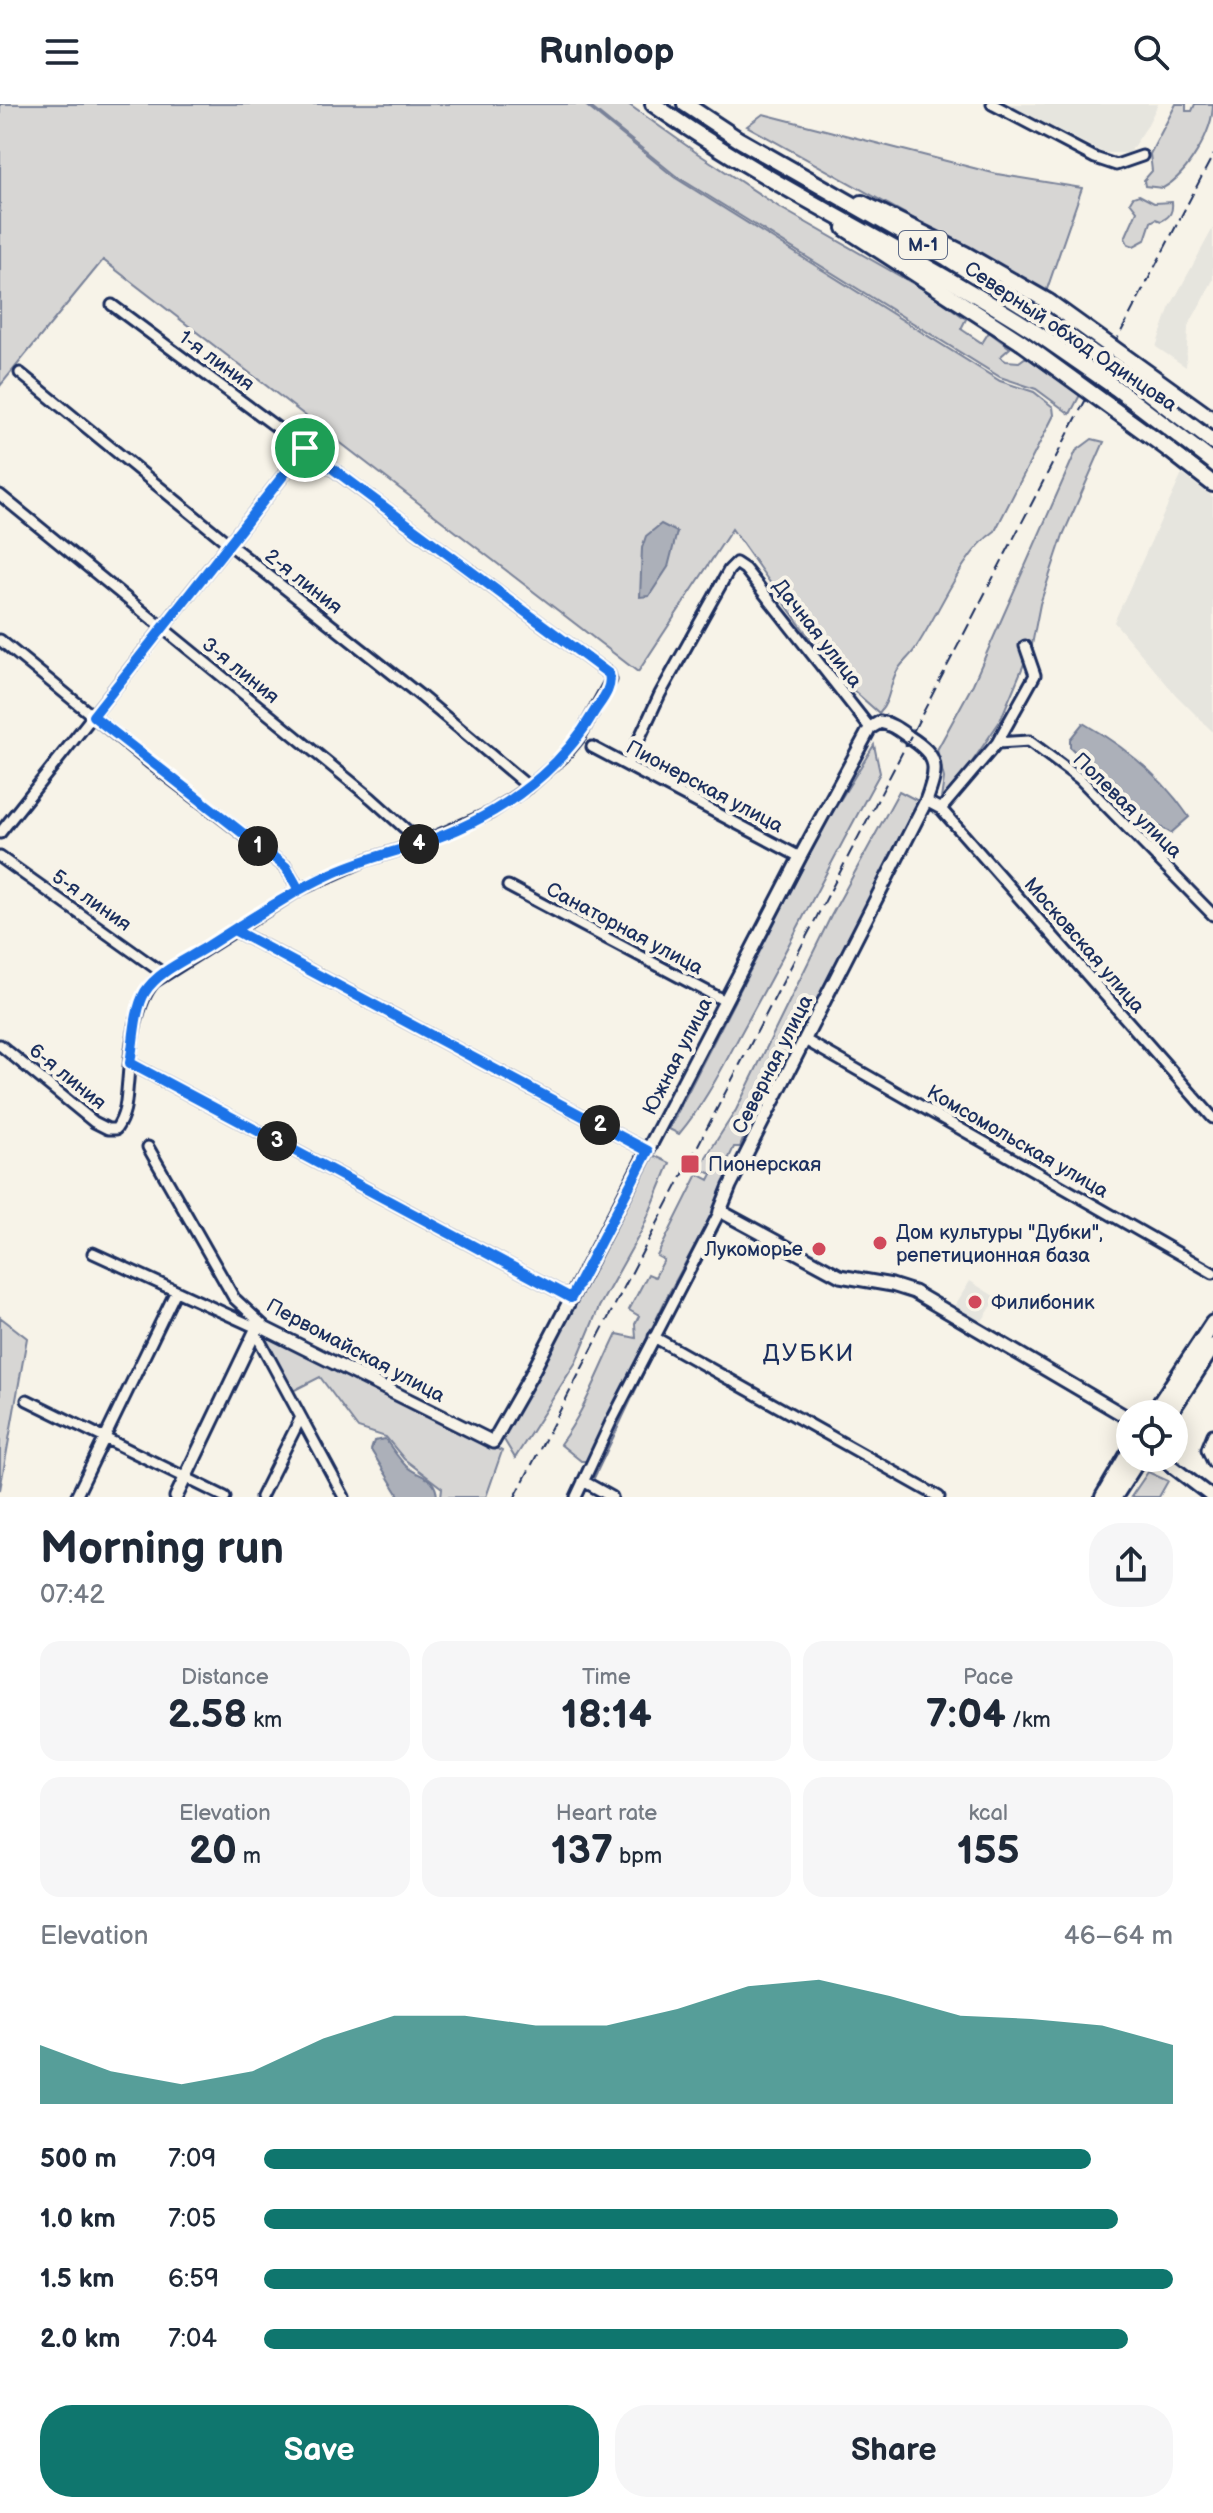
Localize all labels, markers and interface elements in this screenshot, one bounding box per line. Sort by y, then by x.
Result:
icon: menu [40,30,84,74]
icon: search [1129,30,1173,74]
text: Runloop [539,31,674,74]
road number: М-1 [899,231,947,259]
street label: Северный обход Одинцова [960,257,1181,417]
street label: 1-я линия [174,325,259,396]
pin [271,414,339,482]
icon: arrive [283,426,327,470]
street label: 2-я линия [260,544,347,619]
street label: Дачная улица [767,574,867,693]
street label: 3-я линия [197,632,284,709]
street label: Пионерская улица [622,735,787,838]
street label: Полевая улица [1068,748,1187,864]
pin: 4 [399,824,439,864]
pin: 1 [238,826,278,866]
text: 4 [413,830,425,857]
text: 1 [253,832,263,859]
street label: 5-я линия [47,865,136,937]
street label: Московская улица [1019,873,1150,1019]
street label: Санаторная улица [542,877,707,980]
street label: Северная улица [728,991,818,1138]
street label: Южная улица [638,994,718,1119]
street label: 6-я линия [24,1038,111,1115]
street label: Комсомольская улица [923,1080,1113,1204]
pin: 2 [580,1105,620,1145]
text: 2 [593,1111,607,1138]
pin: 3 [257,1121,297,1161]
text: 3 [271,1127,283,1154]
marker: Пионерская [679,1153,701,1175]
place label: Пионерская [708,1153,821,1177]
place label: Дом культуры "Дубки", репетиционная база [896,1221,1103,1268]
marker: Дом культуры "Дубки", репетиционная база [871,1234,889,1252]
place label: Лукоморье [703,1238,803,1262]
marker: Лукоморье [810,1240,828,1258]
place label: Филибоник [991,1291,1095,1315]
marker: Филибоник [966,1293,984,1311]
street label: Первомайская улица [262,1294,449,1408]
district label: ДУБКИ [763,1339,855,1368]
map controls [1116,1400,1188,1472]
button: locate [1116,1400,1188,1472]
text: Morning run [40,1523,284,1576]
button: share [1089,1523,1173,1607]
text: 07:42 [40,1580,105,1611]
text: Distance [181,1664,269,1691]
text: Time [582,1664,631,1691]
text: Pace [963,1664,1013,1691]
text: 2.58 [167,1691,247,1739]
text: 18:14 [561,1691,652,1739]
text: 7:04 [926,1691,1006,1739]
text: km [247,1707,282,1734]
text: /km [1006,1707,1051,1734]
text: Elevation [179,1800,271,1827]
text: Heart rate [556,1800,657,1827]
text: kcal [968,1800,1008,1827]
text: 20 [189,1827,237,1875]
text: 137 [551,1827,613,1875]
text: 155 [957,1827,1020,1875]
text: m [237,1843,261,1870]
text: bpm [613,1843,662,1870]
text: Elevation [40,1921,148,1952]
text: 46–64 m [1064,1921,1173,1952]
text: 500 m [40,2144,117,2175]
text: 7:09 [168,2144,216,2175]
text: 1.0 km [40,2204,116,2235]
text: 7:05 [168,2204,216,2235]
text: 1.5 km [40,2264,115,2295]
text: 6:59 [168,2264,219,2295]
text: 2.0 km [40,2324,120,2355]
text: 7:04 [168,2324,217,2355]
button: Save [40,2405,599,2497]
button: Share [615,2405,1173,2497]

